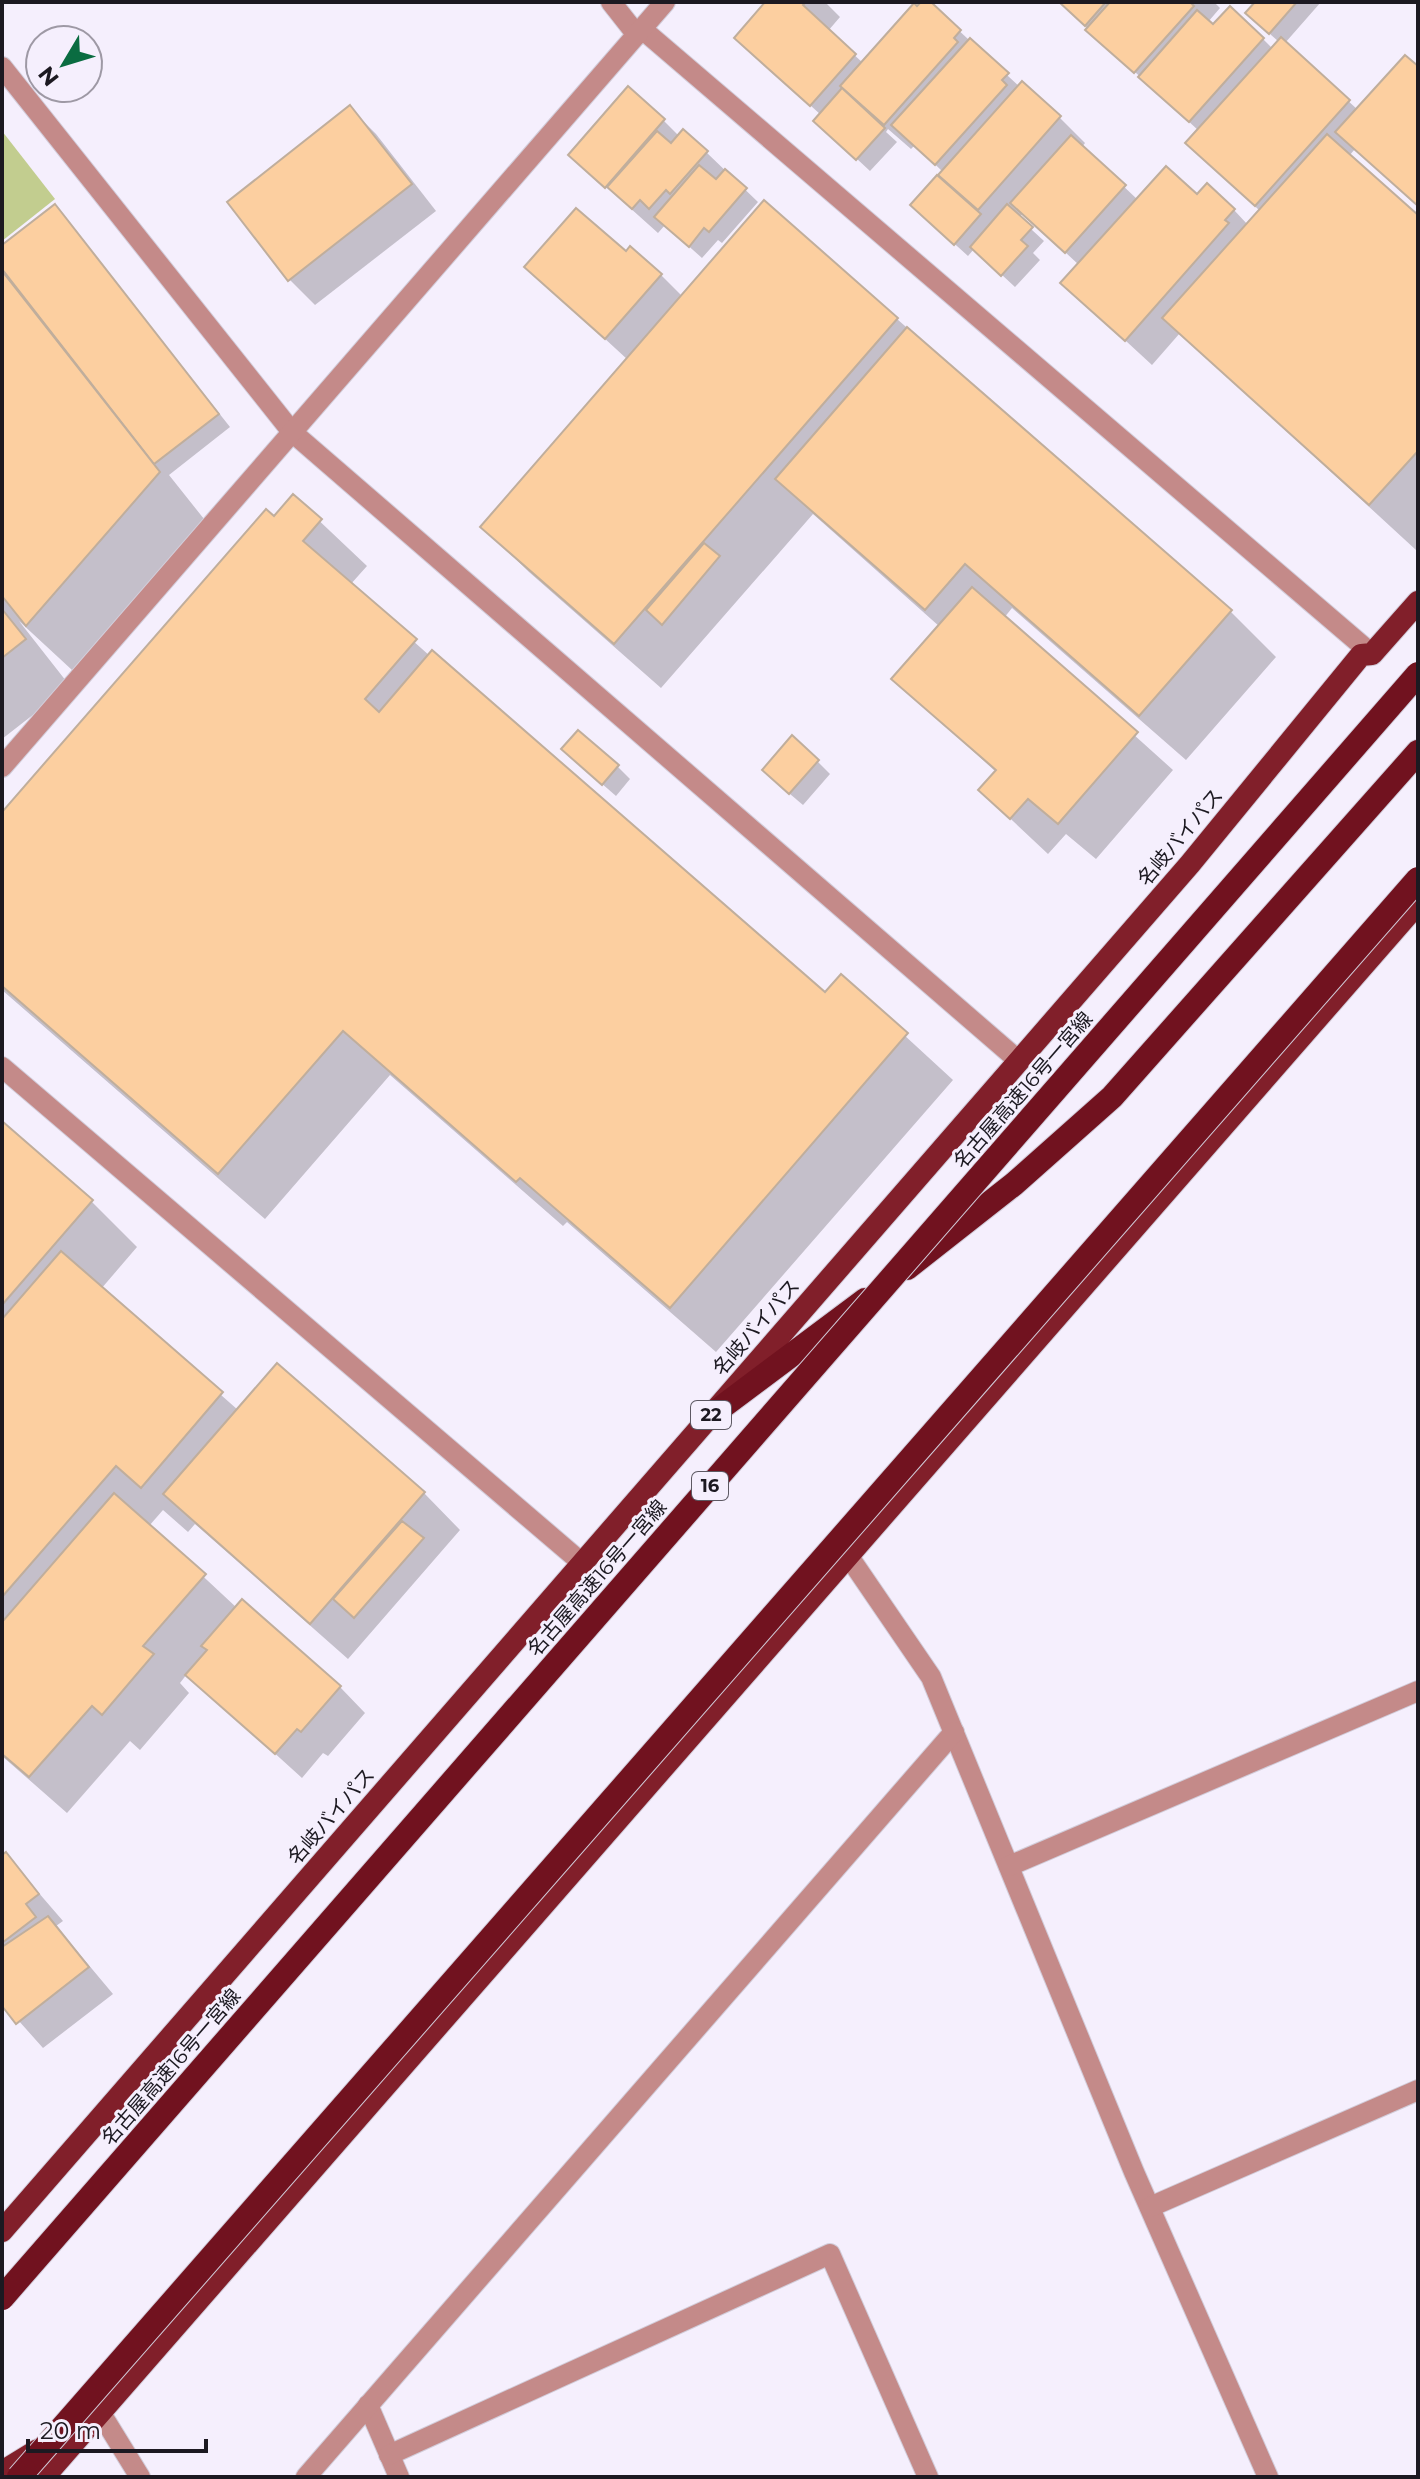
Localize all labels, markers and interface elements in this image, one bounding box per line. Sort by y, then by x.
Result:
north arrow [24,24,104,104]
text: N [33,61,65,91]
street label: 名岐バイパス [1132,783,1228,891]
street label: 名古屋高速16号一宮線 [949,1007,1097,1173]
street label: 名岐バイパス [708,1274,804,1380]
road number: 22 [691,1401,731,1429]
road number: 16 [692,1472,728,1500]
street label: 名古屋高速16号一宮線 [523,1495,671,1661]
street label: 名岐バイパス [283,1763,379,1869]
street label: 名古屋高速16号一宮線 [97,1984,245,2150]
scale bar [28,2403,206,2453]
text: 20 m [40,2416,101,2445]

